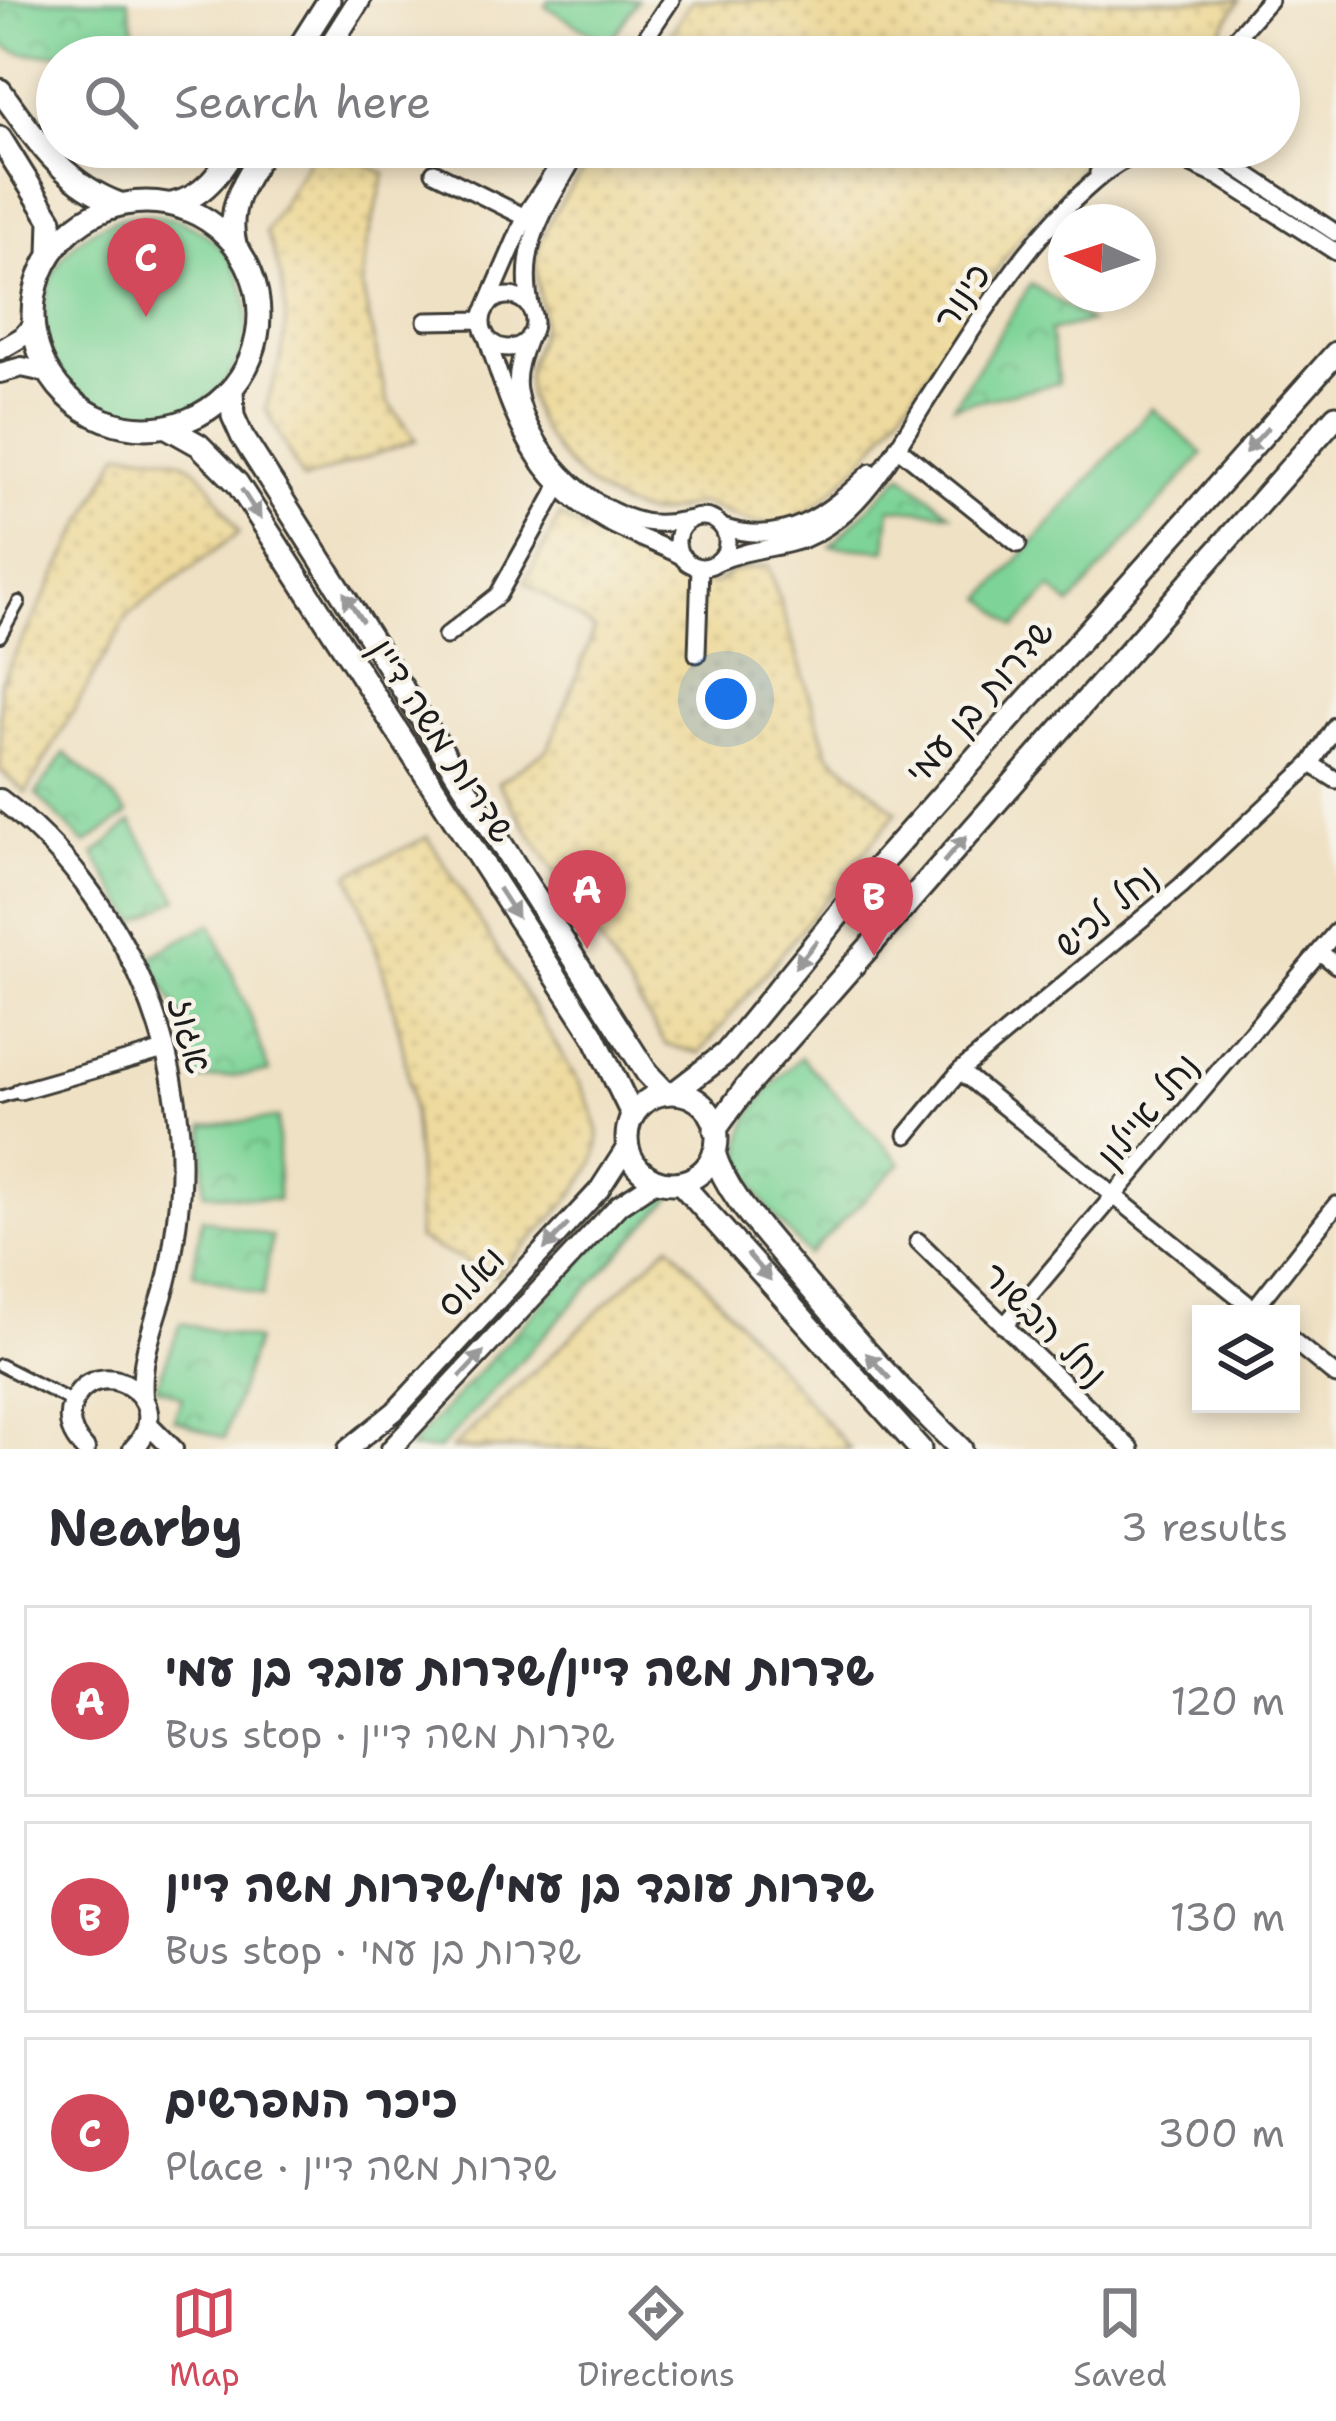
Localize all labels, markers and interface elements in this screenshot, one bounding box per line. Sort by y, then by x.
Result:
search box [36,36,1300,168]
icon: search [78,69,144,135]
text: Search here [174,72,431,132]
north arrow [1048,204,1156,312]
pin: C [107,218,185,317]
street label: כינור [921,253,1002,339]
one-way arrow [1244,425,1271,454]
one-way arrow [240,488,262,521]
one-way arrow [342,591,364,624]
street label: שדרות בן עמי [894,608,1065,794]
street label: שדרות משה דיין [358,628,527,852]
your location [696,669,756,729]
one-way arrow [941,834,968,864]
pin: A [548,850,626,949]
street label: נחל לכיש [1044,852,1169,968]
pin: B [835,857,913,956]
one-way arrow [497,886,519,919]
one-way arrow [794,938,819,969]
street label: אגוז [157,991,224,1079]
street label: נחל איילון [1085,1042,1210,1178]
one-way arrow [543,1222,570,1251]
street label: ואלוס [425,1235,516,1327]
street label: נחל הבשור [971,1251,1118,1398]
one-way arrow [745,1252,772,1282]
map controls [1192,1305,1300,1413]
button: layers [1192,1305,1300,1413]
one-way arrow [458,1350,485,1379]
one-way arrow [865,1352,892,1381]
text: Nearby [48,1493,243,1561]
text: 3 results [1121,1501,1288,1553]
text: שדרות משה דיין/שדרות עובד בן עמי [165,1639,875,1699]
text: A [75,1675,105,1727]
text: 120 m [1170,1675,1285,1727]
text: Bus stop · שדרות משה דיין [165,1708,615,1760]
text: שדרות עובד בן עמי/שדרות משה דיין [165,1855,875,1915]
text: B [78,1891,102,1943]
text: 130 m [1170,1891,1285,1943]
text: Bus stop · שדרות בן עמי [165,1924,581,1976]
text: כיכר המפרשים [165,2071,458,2131]
text: C [78,2107,102,2159]
text: 300 m [1157,2107,1285,2159]
text: Place · שדרות משה דיין [165,2140,557,2192]
tab: Map [169,2280,240,2397]
tab: Directions [578,2280,735,2397]
tab: Saved [1073,2280,1167,2397]

